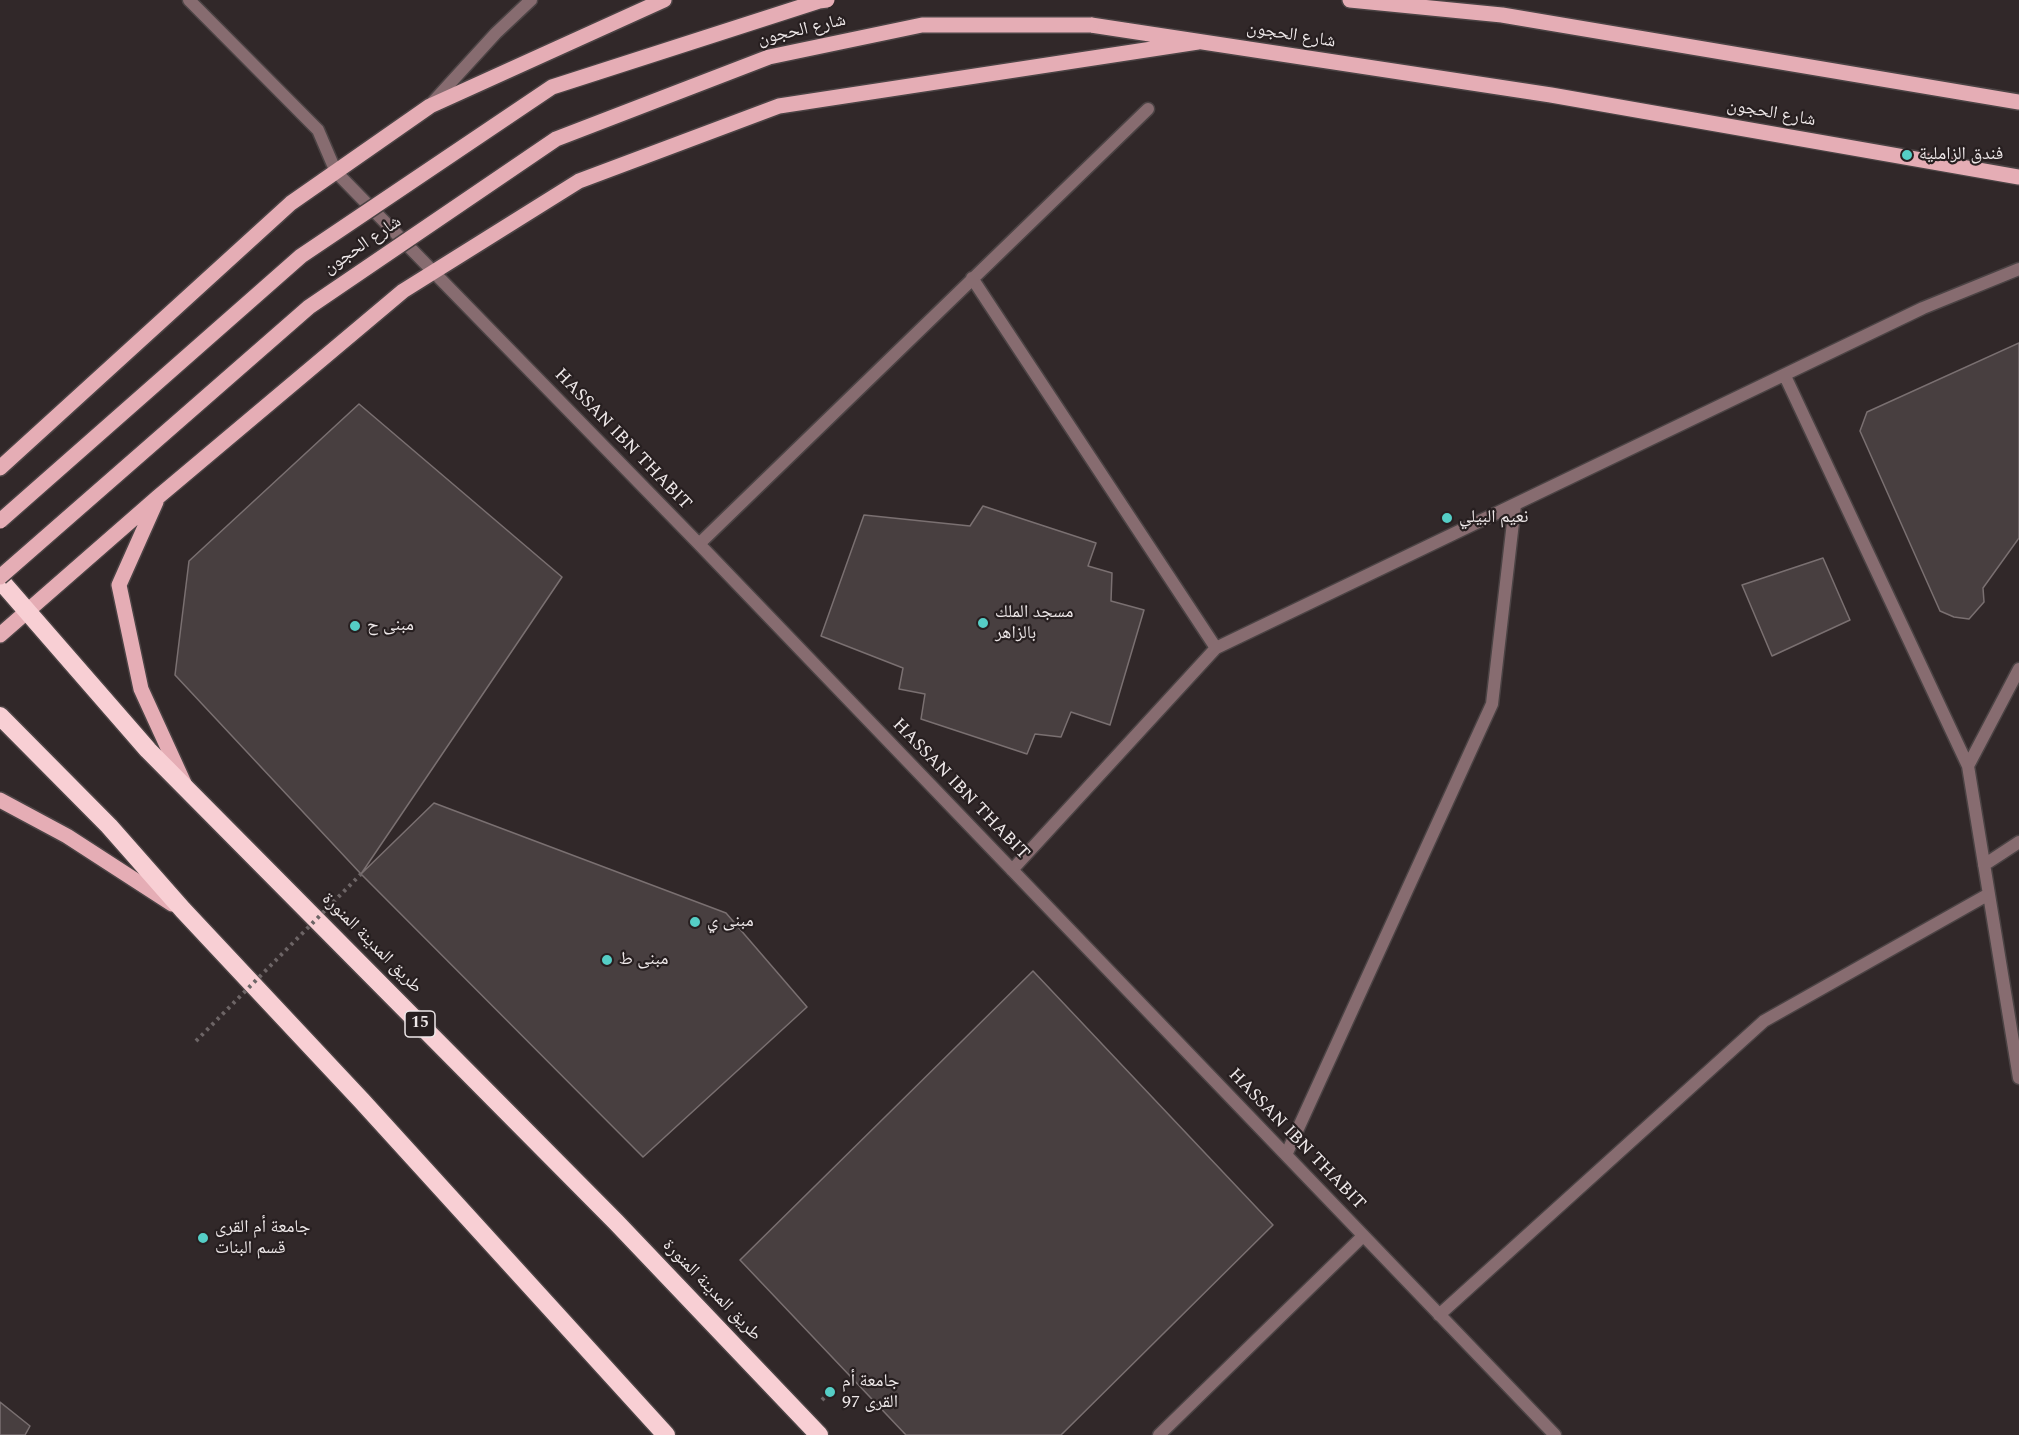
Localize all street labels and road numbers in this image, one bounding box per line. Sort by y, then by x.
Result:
street label: شارع الحجون [756,10,848,52]
street label: شارع الحجون [1245,18,1337,54]
street label: شارع الحجون [1725,96,1817,132]
street label: شارع الحجون [320,212,406,280]
street label: HASSAN IBN THABIT [549,365,695,515]
street label: HASSAN IBN THABIT [887,715,1033,865]
street label: طريق المدينة المنورة [316,889,426,999]
road number: 15 [405,1011,435,1037]
street label: HASSAN IBN THABIT [1223,1065,1369,1215]
street label: طريق المدينة المنورة [657,1236,765,1346]

